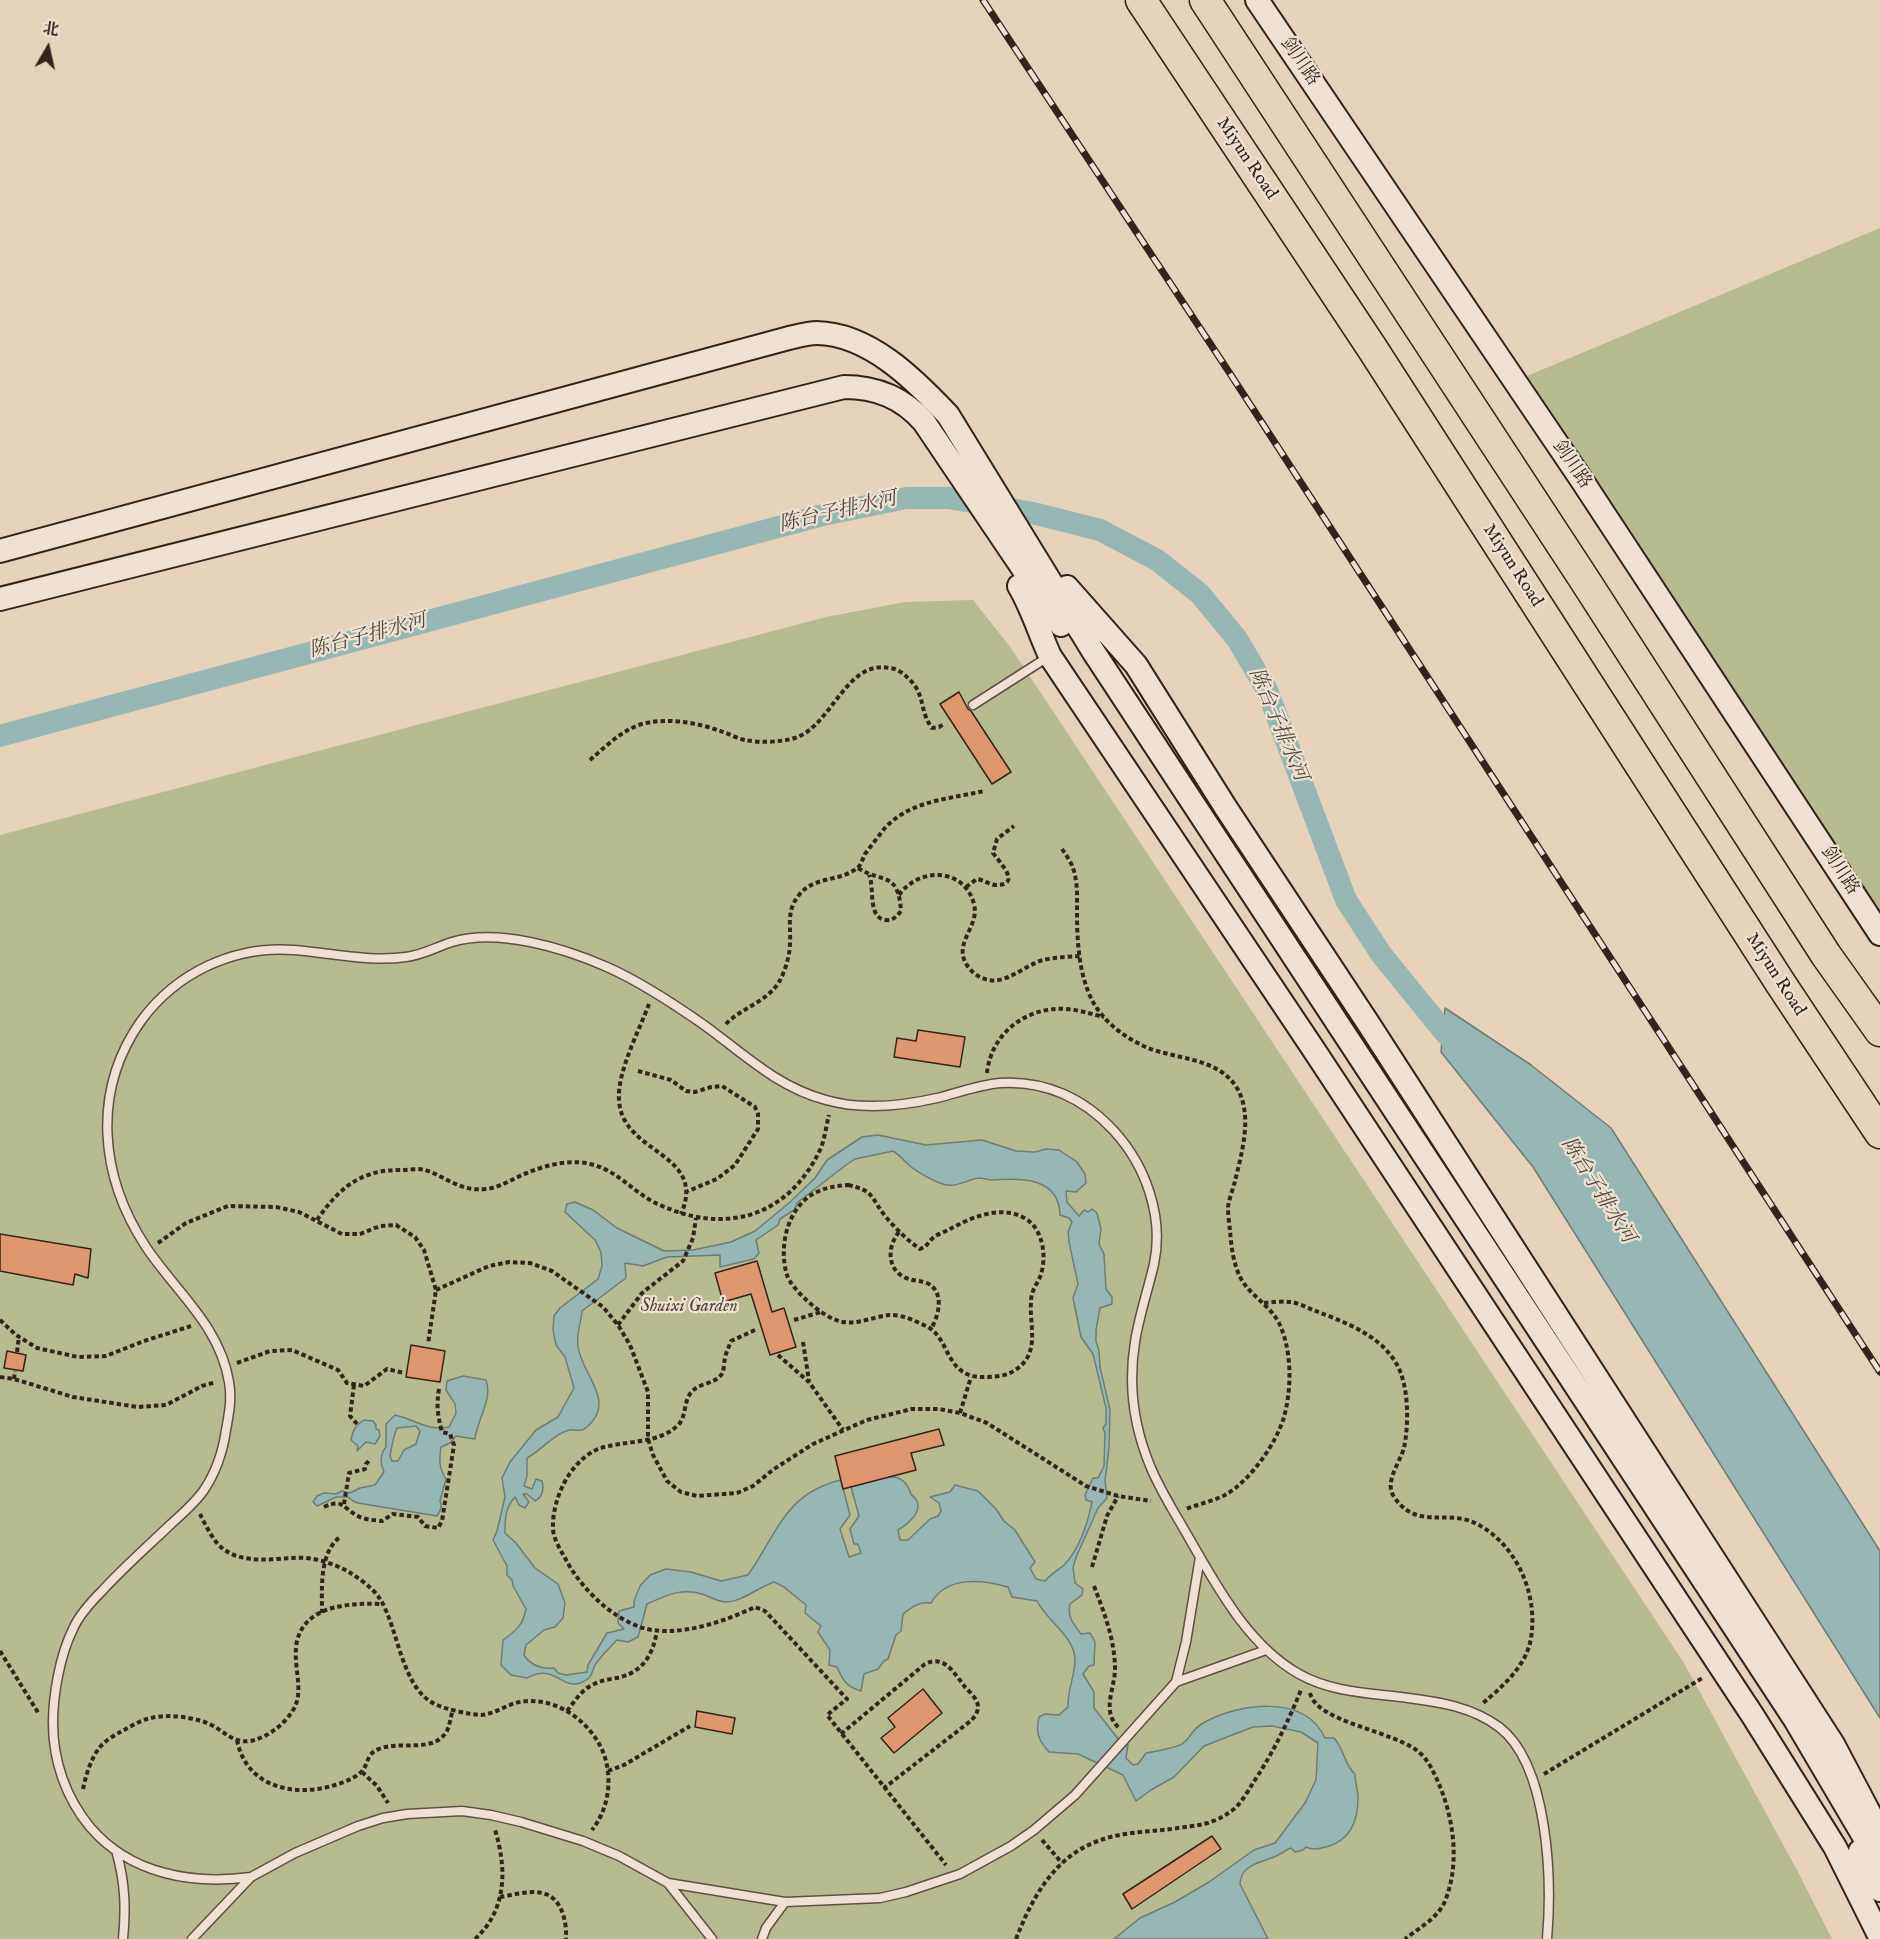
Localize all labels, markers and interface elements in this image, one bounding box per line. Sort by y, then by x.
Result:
north arrow [18,18,78,78]
text: 北 [41,19,60,41]
street label: 剑川路 [1275,34,1323,90]
street label: Miyun Road [1211,114,1281,204]
street label: 剑川路 [1547,437,1595,493]
water label: 陈台子排水河 [777,488,899,538]
street label: Miyun Road [1477,521,1547,611]
water label: 陈台子排水河 [307,610,429,664]
water label: 陈台子排水河 [1243,665,1311,785]
street label: 剑川路 [1815,842,1863,900]
street label: Miyun Road [1740,930,1810,1020]
water label: 陈台子排水河 [1555,1134,1639,1248]
park label: Shuixi Garden [640,1296,738,1318]

